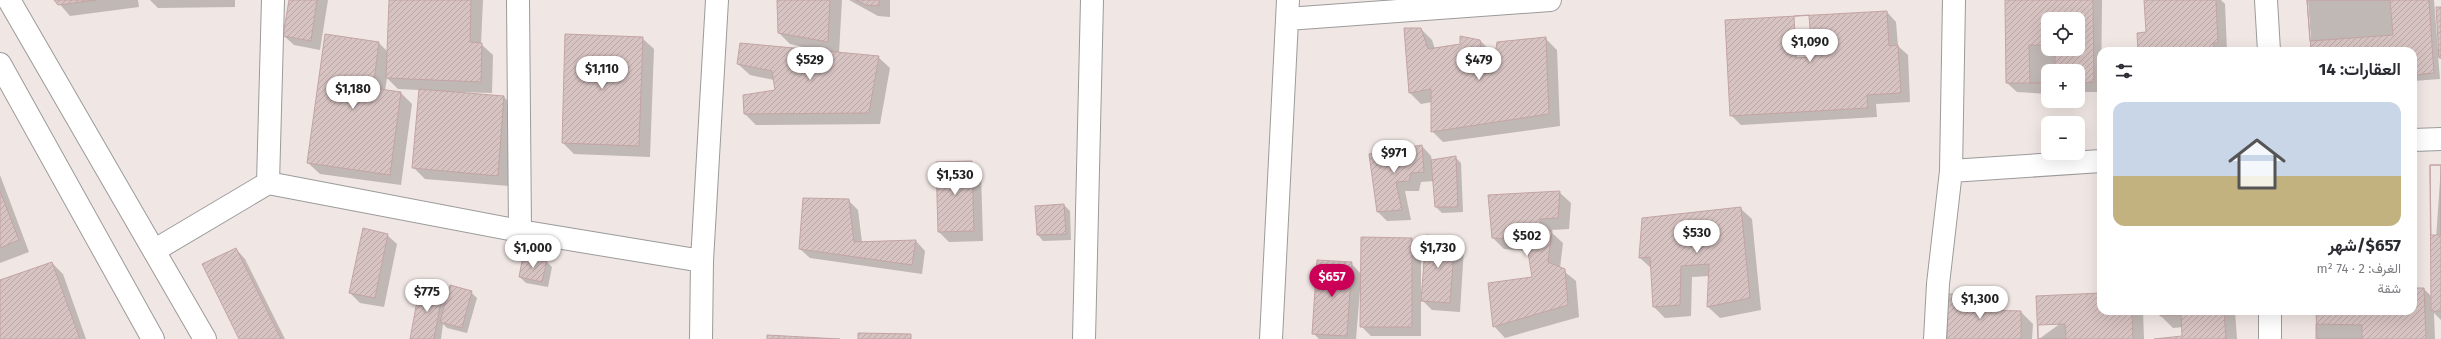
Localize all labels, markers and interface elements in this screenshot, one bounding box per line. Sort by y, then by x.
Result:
map controls [2041,12,2085,160]
button: locate [2041,12,2085,56]
pin: $1,090 [1777,29,1843,63]
text: $1,090 [1791,34,1829,49]
pin: $529 [786,47,834,81]
pin: $479 [1455,47,1503,81]
text: $529 [796,52,824,67]
text: $479 [1465,52,1493,67]
pin: $1,110 [569,56,635,90]
text: العقارات: 14 [2318,59,2401,80]
icon: filters [2113,60,2135,82]
text: $1,110 [585,61,619,76]
button: + [2041,64,2085,108]
pin: $1,180 [320,76,386,110]
text: $1,180 [335,81,371,96]
button: − [2041,116,2085,160]
icon: home [2221,128,2293,200]
pin: $971 [1370,140,1418,174]
text: $971 [1381,145,1407,160]
pin: $1,530 [922,162,988,196]
text: $1,530 [936,167,974,182]
pin: $530 [1673,220,1721,254]
pin: $502 [1503,223,1551,257]
text: $530 [1683,225,1711,240]
text: $502 [1513,228,1541,243]
pin: $1,000 [500,235,566,269]
pin: $1,730 [1405,235,1471,269]
text: $657/شهر [2328,235,2401,256]
text: $1,000 [514,240,552,255]
text: $1,730 [1420,240,1456,255]
text: الغرف: 2 · 74 m² [2316,261,2401,276]
pin: $657 [1308,264,1356,298]
text: $657 [1318,269,1346,284]
pin: $775 [403,279,451,313]
text: شقة [2378,281,2401,296]
text: $775 [414,284,440,299]
pin: $1,300 [1947,286,2013,320]
text: $1,300 [1961,291,1999,306]

